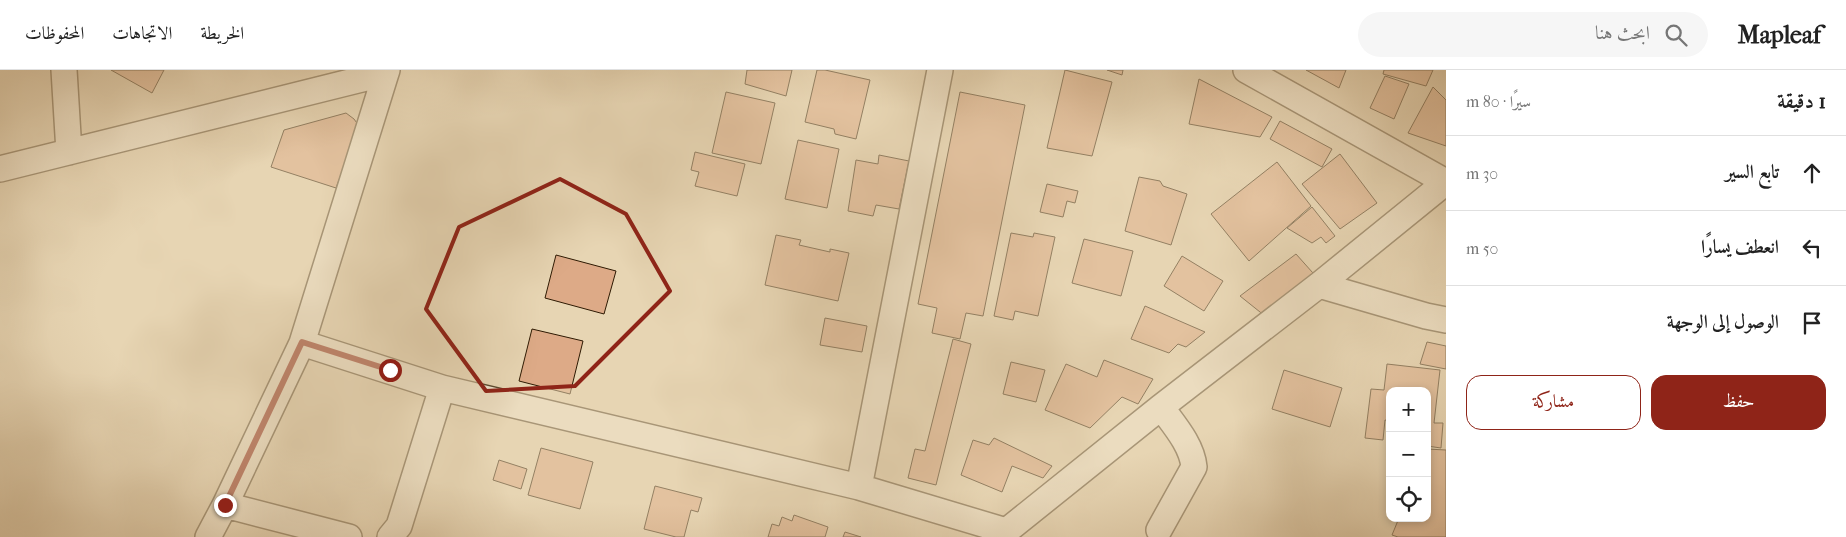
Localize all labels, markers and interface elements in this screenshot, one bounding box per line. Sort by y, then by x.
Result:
search box [1358,12,1708,57]
icon: search [1662,21,1690,49]
text: Mapleaf [1738,21,1821,49]
text: ابحث هنا [1595,22,1650,44]
text: المحفوظات [25,23,84,44]
text: الاتجاهات [112,23,172,44]
text: الخريطة [200,23,244,44]
text: 1 دقيقة [1777,89,1826,113]
text: سيرًا · 80 m [1466,92,1531,111]
icon: ahead [1798,159,1826,187]
text: تابع السير [1725,161,1779,183]
text: 30 m [1466,164,1498,183]
icon: left [1798,234,1826,262]
text: انعطف يسارًا [1701,236,1779,258]
text: 50 m [1466,239,1498,258]
icon: arrive [1798,309,1826,337]
text: الوصول إلى الوجهة [1667,311,1779,333]
route start [379,359,402,382]
button: مشاركة [1466,375,1641,430]
button: حفظ [1651,375,1826,430]
map controls [1386,387,1431,522]
button: + [1386,387,1431,432]
button: − [1386,432,1431,477]
button: locate [1386,477,1431,522]
route end [214,494,237,517]

